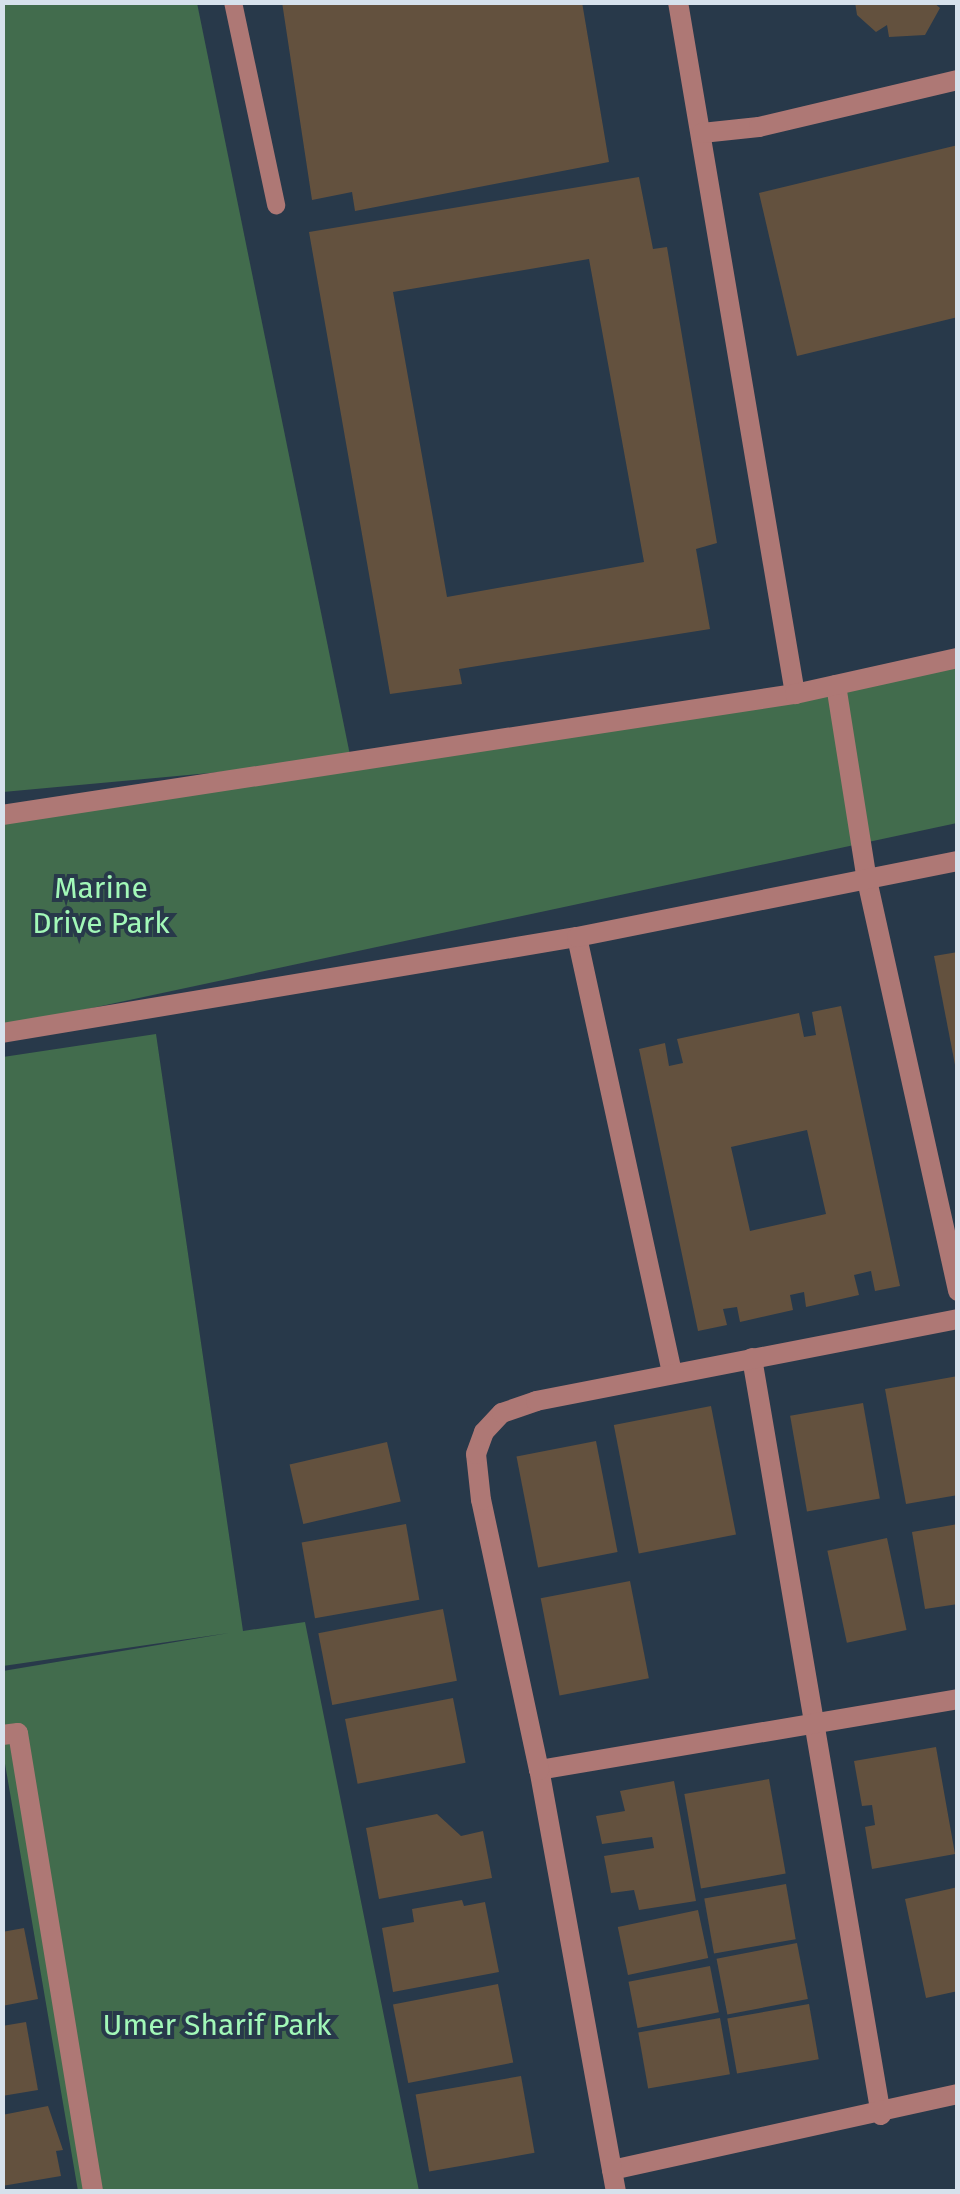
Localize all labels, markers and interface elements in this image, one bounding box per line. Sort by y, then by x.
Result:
park label: Marine Drive Park [32,870,170,940]
park label: Umer Sharif Park [103,2007,331,2043]

